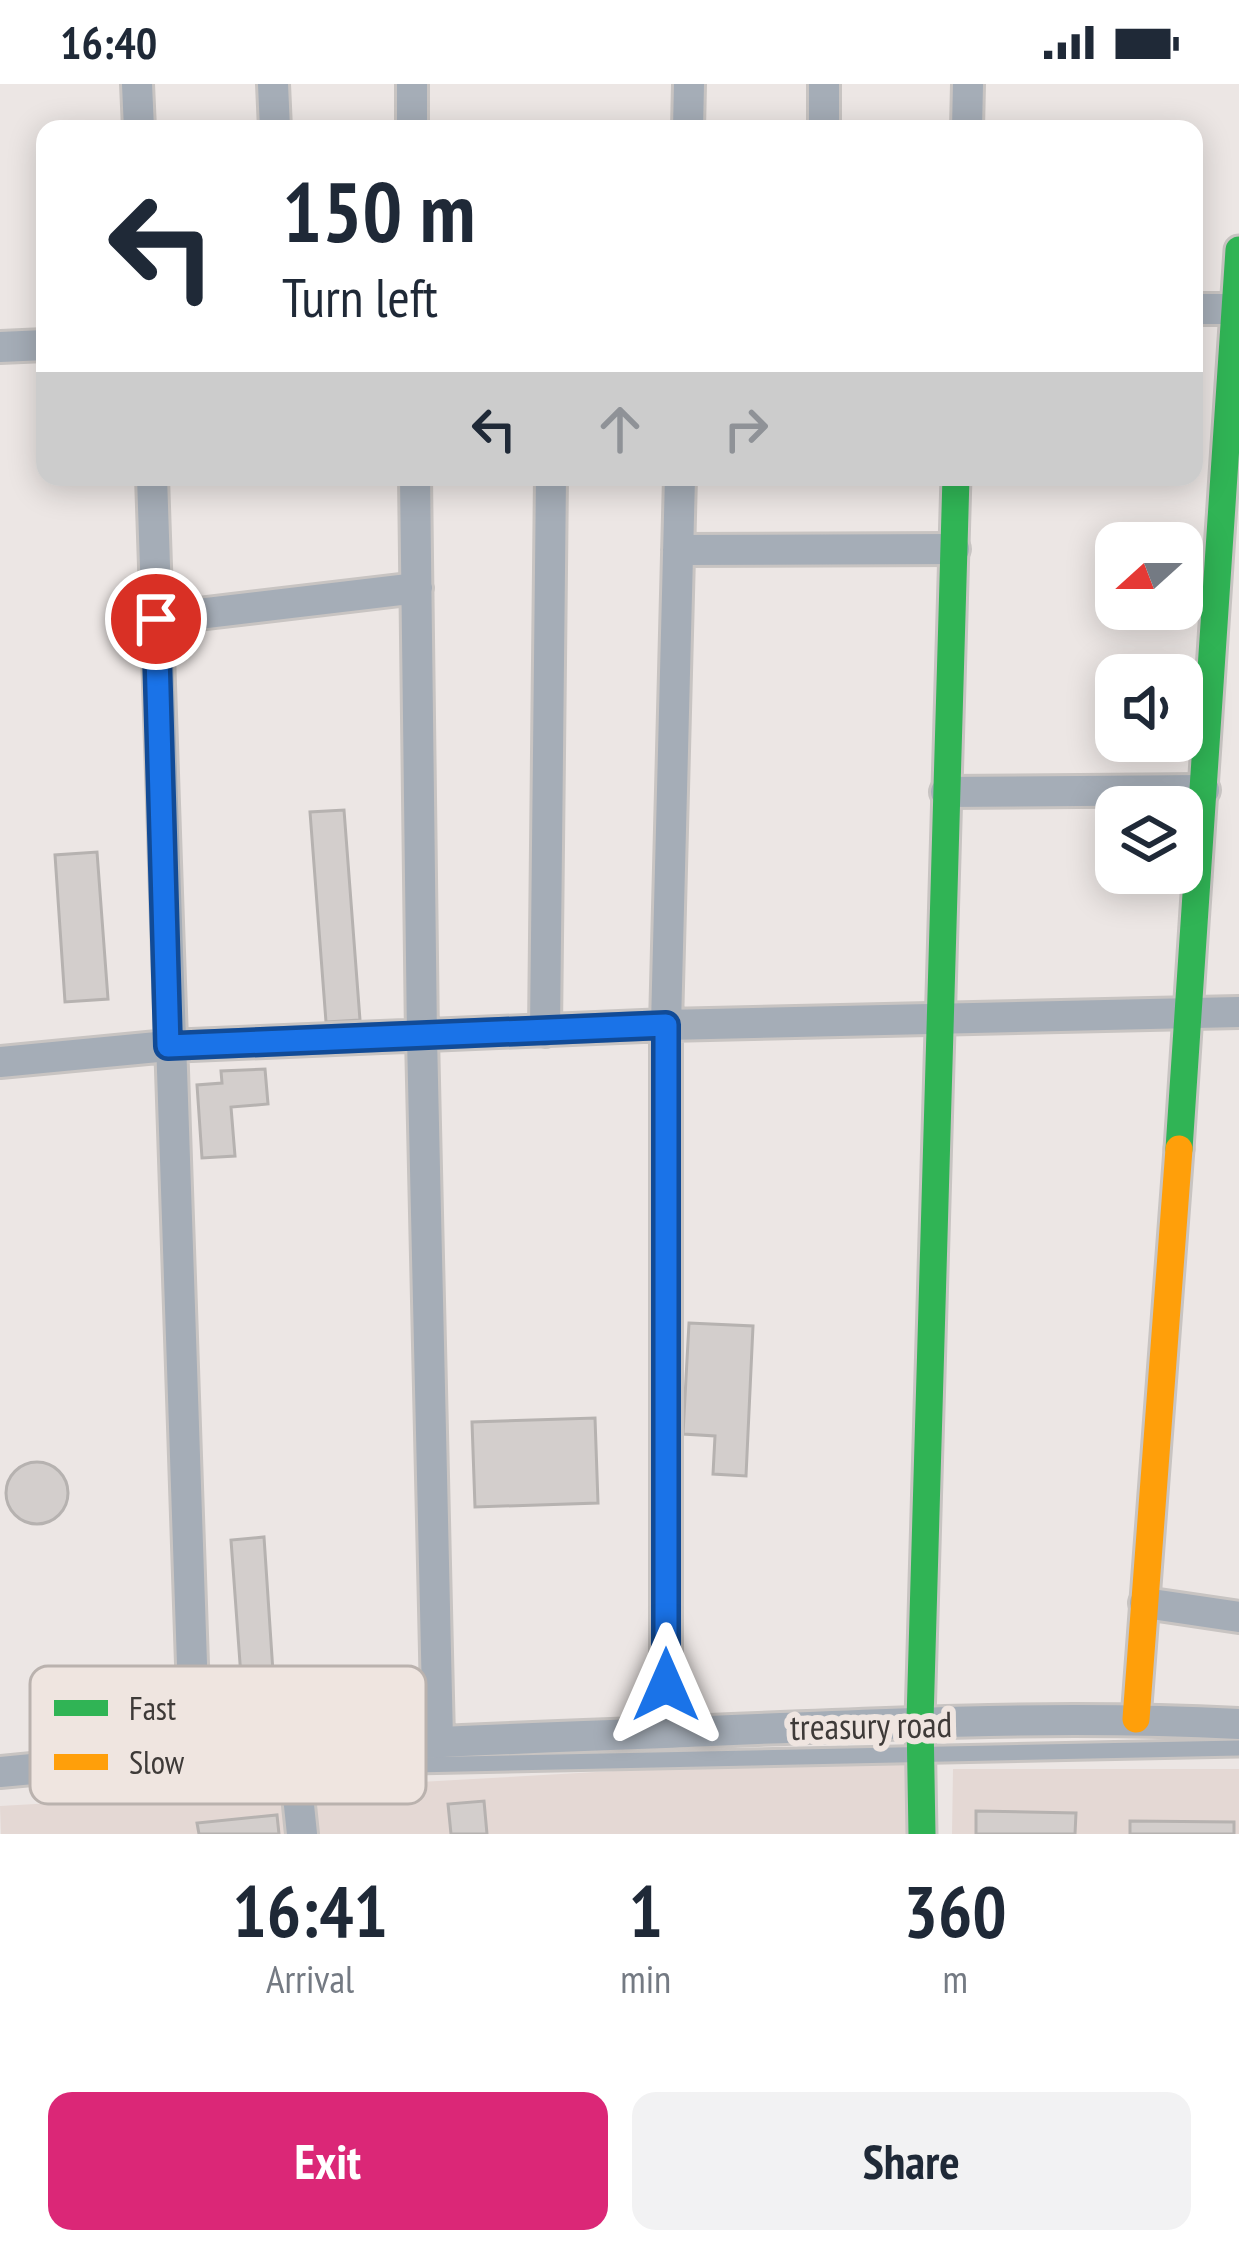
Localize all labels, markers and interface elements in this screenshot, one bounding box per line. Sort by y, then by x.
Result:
text: 16:40 [60,13,157,71]
text: 150 m [282,156,475,265]
icon: left [84,168,240,324]
text: Turn left [282,262,438,332]
icon: left [461,396,527,462]
icon: ahead [587,396,653,462]
icon: right [713,396,779,462]
north arrow [1095,522,1203,630]
map controls [1095,522,1203,894]
pin [105,568,207,670]
icon: arrive [123,586,189,652]
button: sound [1095,654,1203,762]
button: layers [1095,786,1203,894]
position arrow [603,1622,729,1748]
legend [30,1666,426,1804]
text: Fast [129,1686,176,1729]
street label: treasury road [789,1700,953,1750]
text: Slow [129,1740,185,1783]
text: 16:41 [232,1864,388,1957]
text: 1 [629,1864,663,1957]
text: 360 [903,1864,1007,1957]
text: Arrival [266,1953,354,2004]
text: min [620,1953,671,2004]
text: m [942,1953,968,2004]
button: Exit [48,2092,608,2230]
button: Share [632,2092,1191,2230]

